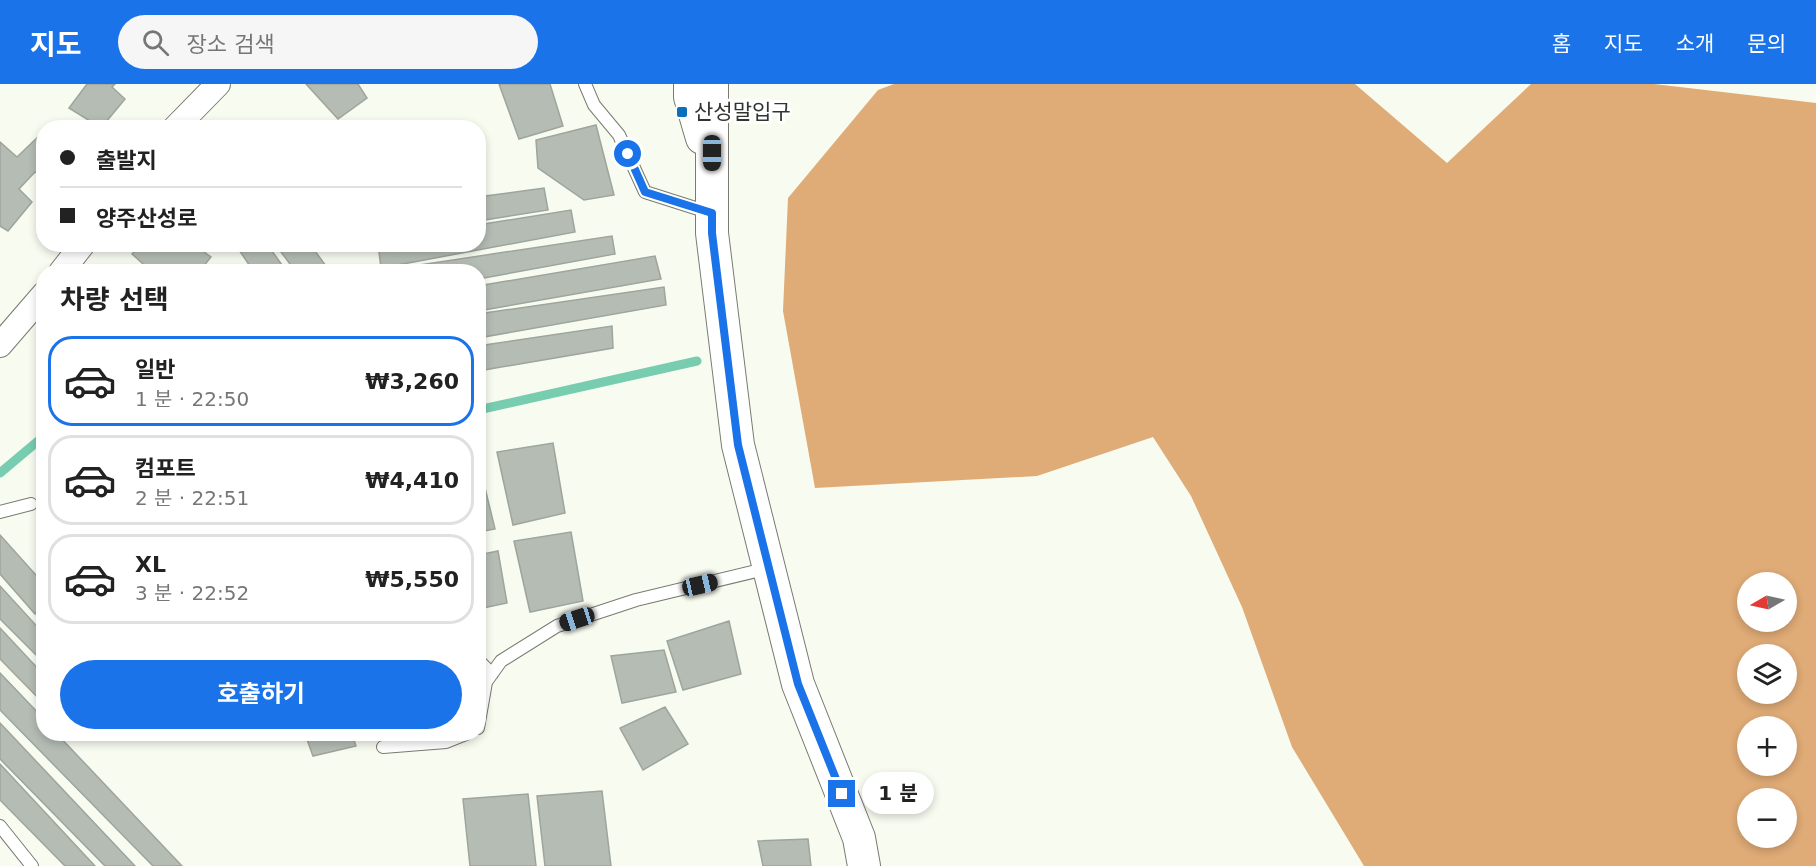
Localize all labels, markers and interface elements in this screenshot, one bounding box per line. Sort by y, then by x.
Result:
search box [118,15,538,69]
icon: search [139,26,172,59]
text: 지도 [30,28,82,61]
text: 장소 검색 [187,32,275,57]
text: 홈 [1552,32,1571,56]
text: 지도 [1604,32,1643,56]
text: 소개 [1676,32,1714,56]
text: 문의 [1747,32,1786,56]
place label: 산성말입구 [694,100,791,124]
marker: 산성말입구 [675,105,689,119]
car [703,135,721,171]
route start [614,140,641,167]
text: 출발지 [96,148,157,173]
text: 양주산성로 [96,206,197,231]
text: 차량 선택 [60,284,169,315]
icon: car [63,354,117,408]
text: 일반 [135,357,175,382]
text: ₩3,260 [365,369,459,394]
text: 1 분 · 22:50 [135,387,249,411]
icon: car [63,453,117,507]
text: 컴포트 [135,456,196,481]
text: ₩4,410 [365,468,459,493]
text: 2 분 · 22:51 [135,486,249,510]
icon: car [63,552,117,606]
text: XL [135,552,166,577]
text: ₩5,550 [365,567,459,592]
car [680,572,720,598]
north arrow [1737,572,1797,632]
map controls [1737,572,1797,848]
text: 3 분 · 22:52 [135,581,249,605]
car [557,605,597,633]
button: layers [1737,644,1797,704]
button: 호출하기 [60,660,462,729]
button: + [1737,716,1797,776]
callout: 1 분 [863,773,935,815]
route end [828,780,855,807]
text: 1 분 [878,781,918,805]
button: − [1737,788,1797,848]

